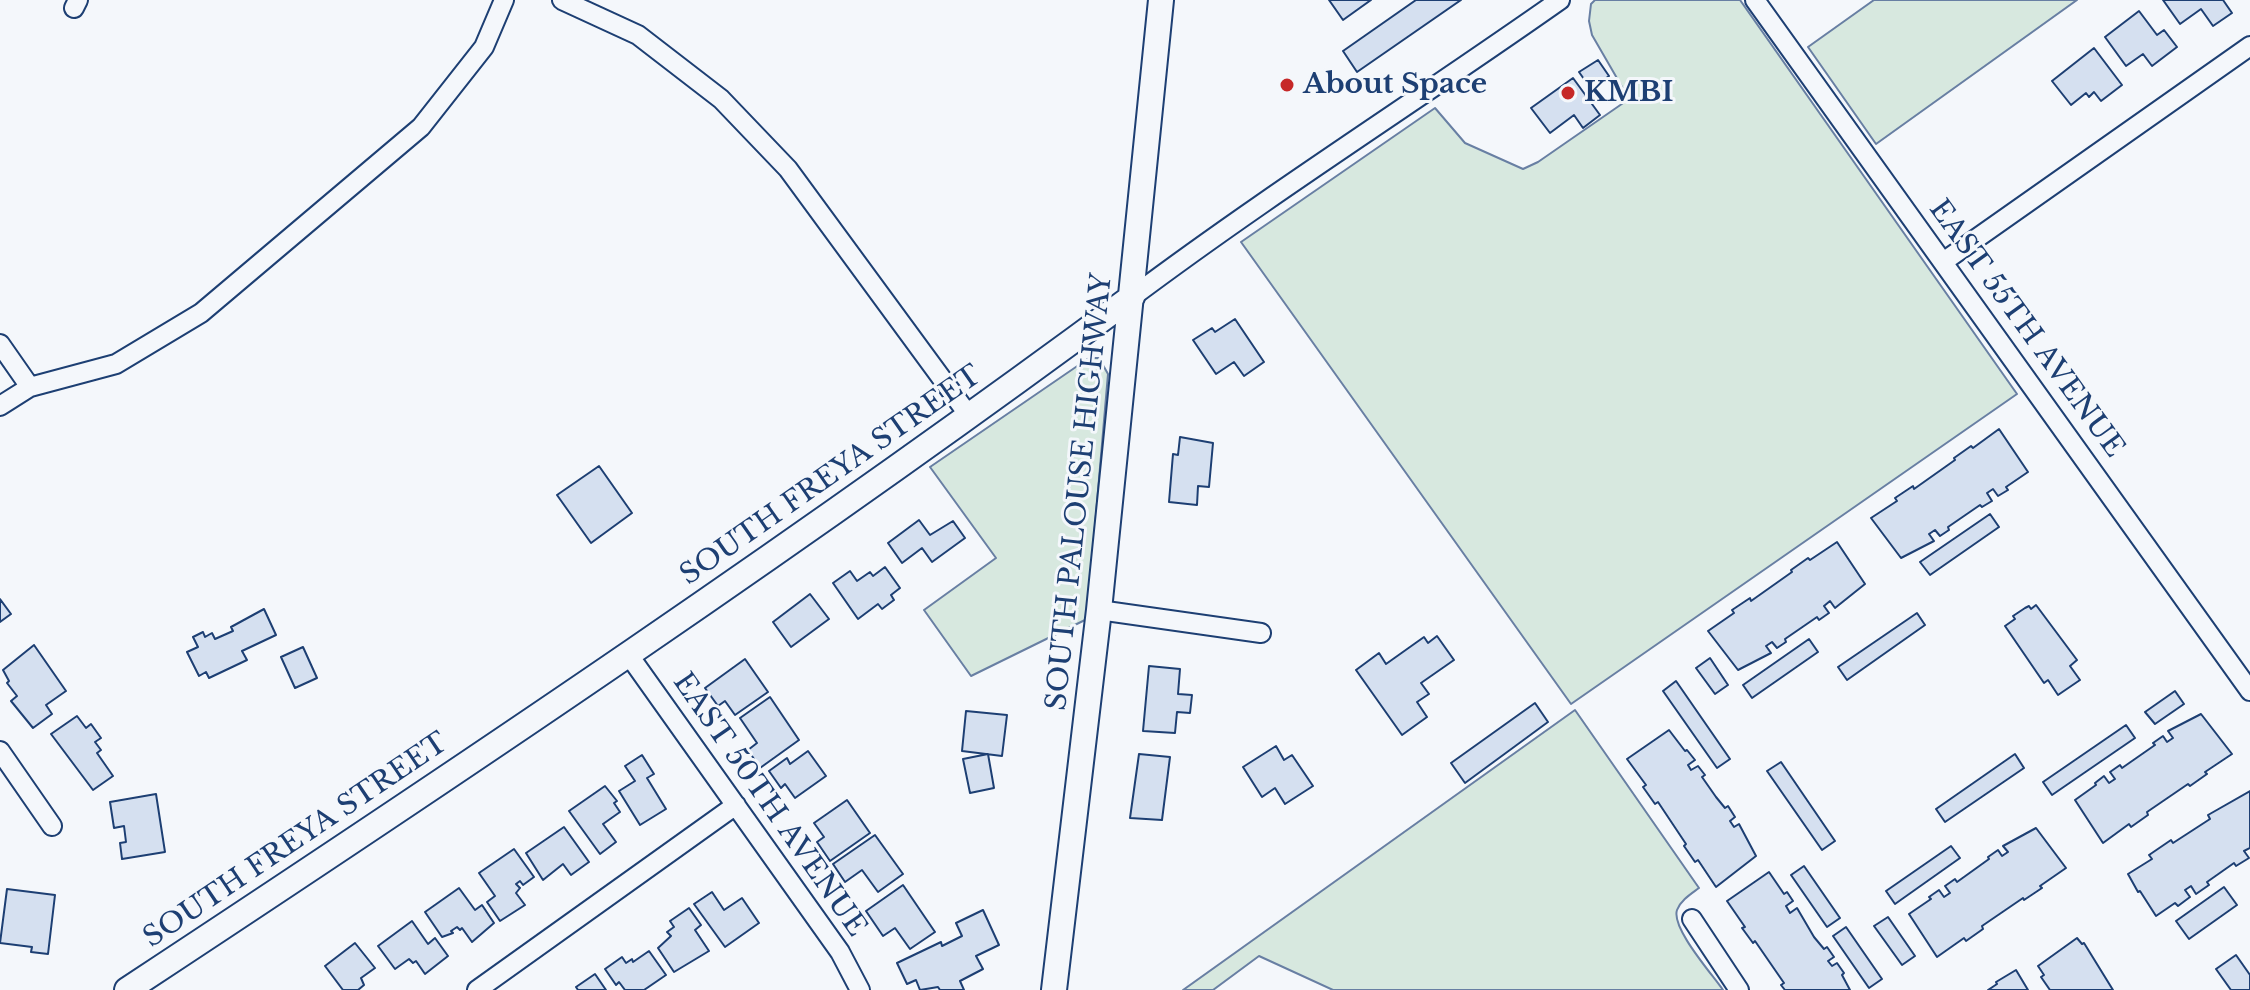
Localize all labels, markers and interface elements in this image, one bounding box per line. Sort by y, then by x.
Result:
place label: About Space [1303,68,1487,102]
marker: About Space [1278,76,1296,94]
place label: KMBI [1584,76,1673,110]
marker: KMBI [1559,84,1577,102]
street label: EAST 55TH AVENUE [1921,194,2131,464]
street label: SOUTH PALOUSE HIGHWAY [1040,272,1120,712]
street label: SOUTH FREYA STREET [674,359,988,593]
street label: EAST 50TH AVENUE [665,667,873,943]
street label: SOUTH FREYA STREET [138,727,454,955]

